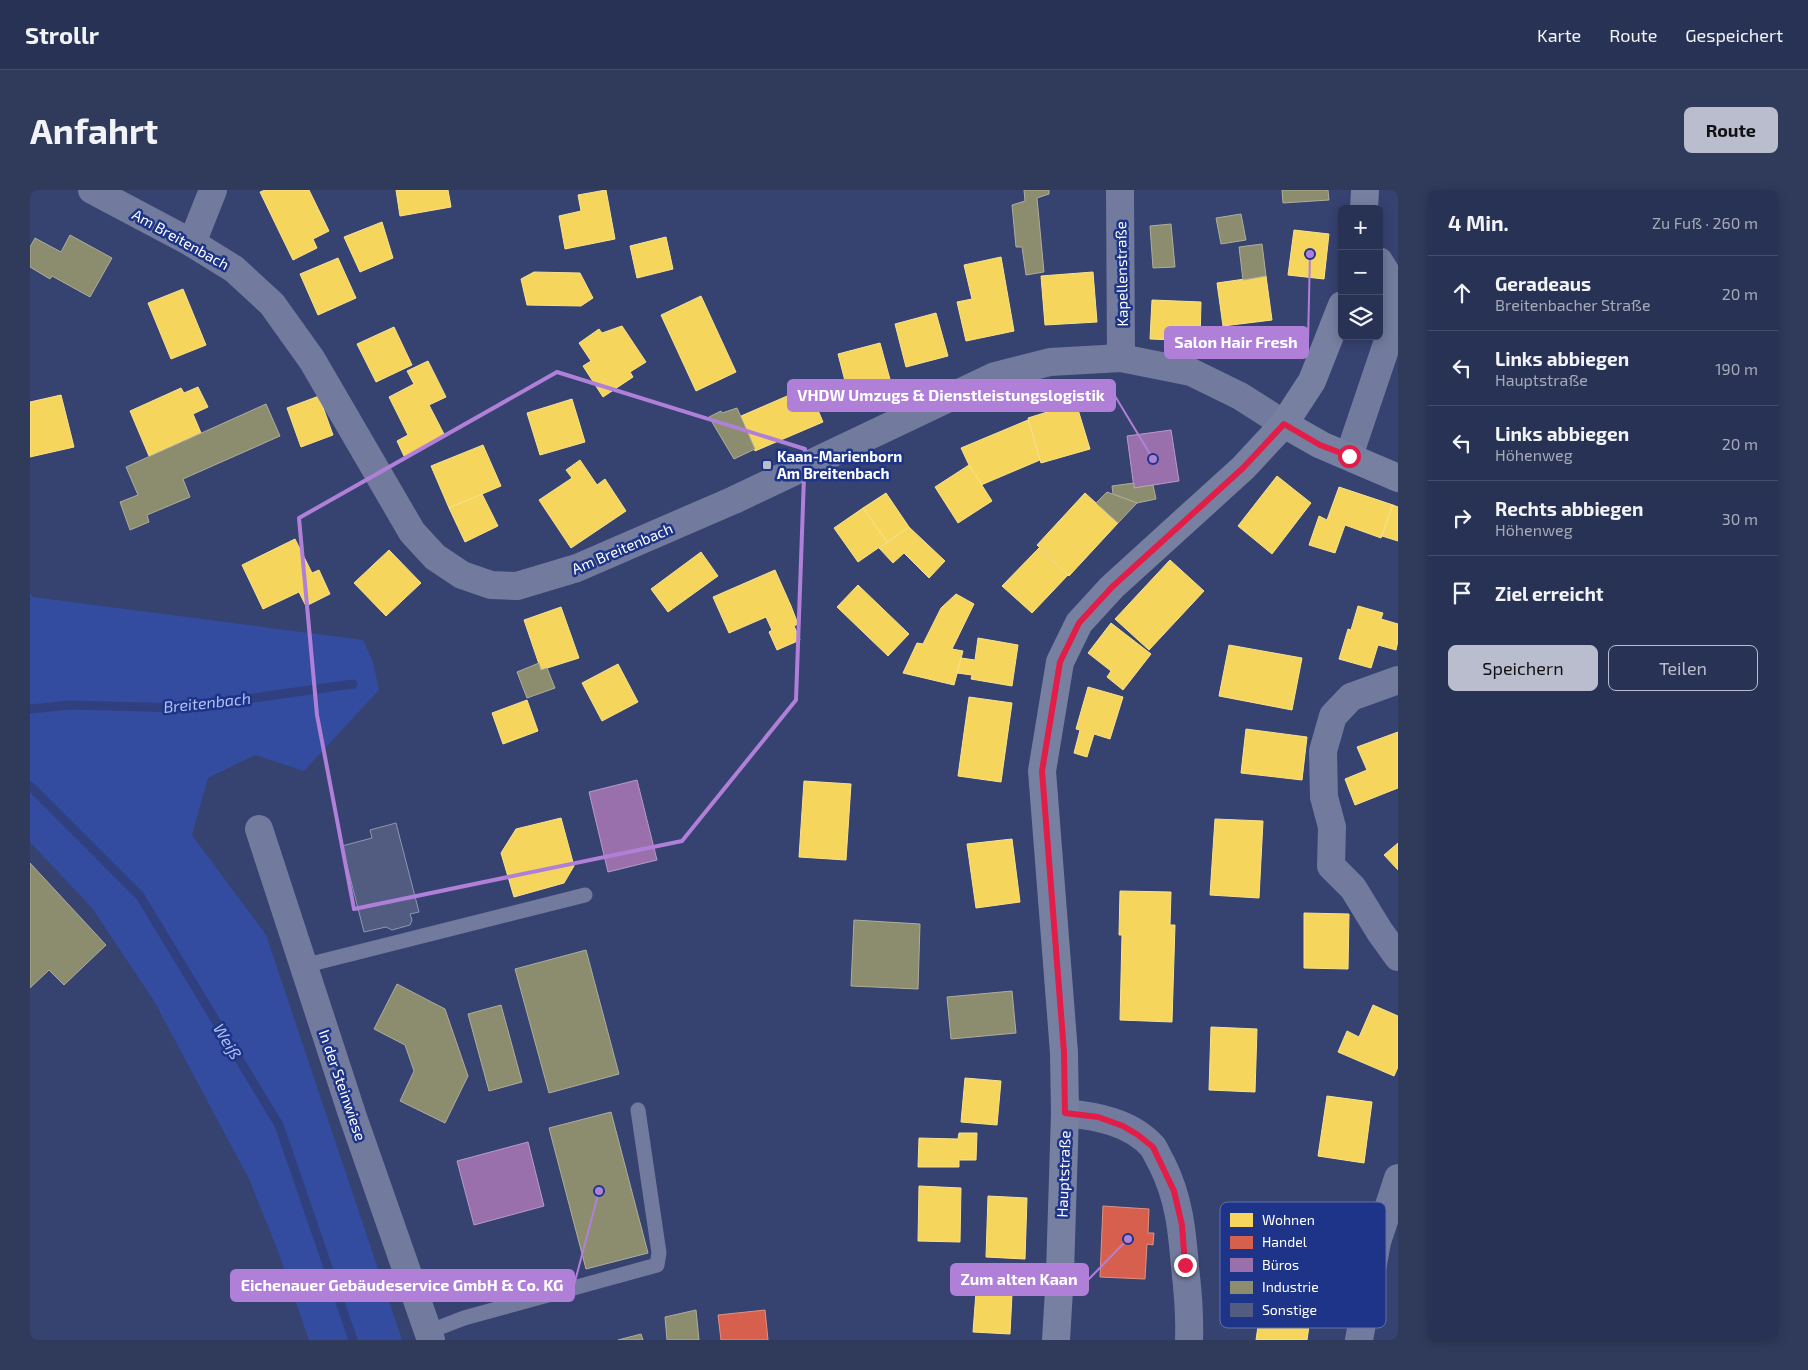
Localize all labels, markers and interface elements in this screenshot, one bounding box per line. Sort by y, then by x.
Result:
text: Strollr [25,20,99,49]
text: Karte [1537,24,1581,46]
text: Route [1609,24,1657,46]
text: Gespeichert [1685,24,1783,46]
button: Route [1684,107,1778,153]
text: Anfahrt [30,109,158,151]
street label: Am Breitenbach [129,205,233,273]
map controls [1338,205,1383,340]
button: + [1338,205,1383,250]
text: 4 Min. [1448,210,1509,235]
text: Zu Fuß · 260 m [1652,213,1758,232]
street label: Kapellenstraße [1111,221,1131,327]
button: − [1338,250,1383,295]
text: Geradeaus [1495,272,1591,295]
icon: ahead [1448,279,1476,307]
text: 20 m [1722,284,1758,303]
button: layers [1338,295,1383,340]
text: Breitenbacher Straße [1495,295,1651,314]
callout: Salon Hair Fresh [1165,327,1308,358]
text: Salon Hair Fresh [1174,332,1298,351]
text: Links abbiegen [1495,347,1629,370]
icon: left [1448,354,1476,382]
text: 190 m [1715,359,1758,378]
text: Hauptstraße [1495,370,1588,389]
callout: VHDW Umzugs & Dienstleistungslogistik [788,380,1115,411]
text: VHDW Umzugs & Dienstleistungslogistik [797,385,1105,404]
text: Links abbiegen [1495,422,1629,445]
icon: left [1448,429,1476,457]
text: 20 m [1722,434,1758,453]
route start [1338,445,1361,468]
text: Höhenweg [1495,445,1573,464]
place label: Kaan-Marienborn Am Breitenbach [777,447,902,482]
marker: Kaan-Marienborn Am Breitenbach [761,459,773,471]
text: Rechts abbiegen [1495,497,1643,520]
icon: right [1448,504,1476,532]
text: 30 m [1722,509,1758,528]
street label: Am Breitenbach [569,519,675,577]
text: Höhenweg [1495,520,1573,539]
icon: arrive [1448,579,1476,607]
text: Ziel erreicht [1495,582,1604,605]
button: Speichern [1448,645,1598,691]
button: Teilen [1608,645,1758,691]
water label: Breitenbach [162,688,252,716]
water label: Weiß [210,1020,246,1062]
street label: In der Steinwiese [316,1027,370,1143]
street label: Hauptstraße [1052,1130,1074,1218]
legend [1220,1202,1386,1328]
text: Wohnen [1262,1211,1315,1228]
text: Handel [1262,1233,1308,1250]
route end [1174,1254,1197,1277]
text: Büros [1262,1256,1299,1273]
callout: Zum alten Kaan [951,1264,1088,1295]
text: Zum alten Kaan [960,1269,1078,1288]
callout: Eichenauer Gebäudeservice GmbH & Co. KG [231,1270,574,1301]
text: Eichenauer Gebäudeservice GmbH & Co. KG [241,1275,563,1294]
text: Industrie [1262,1278,1319,1295]
text: Sonstige [1262,1301,1317,1318]

